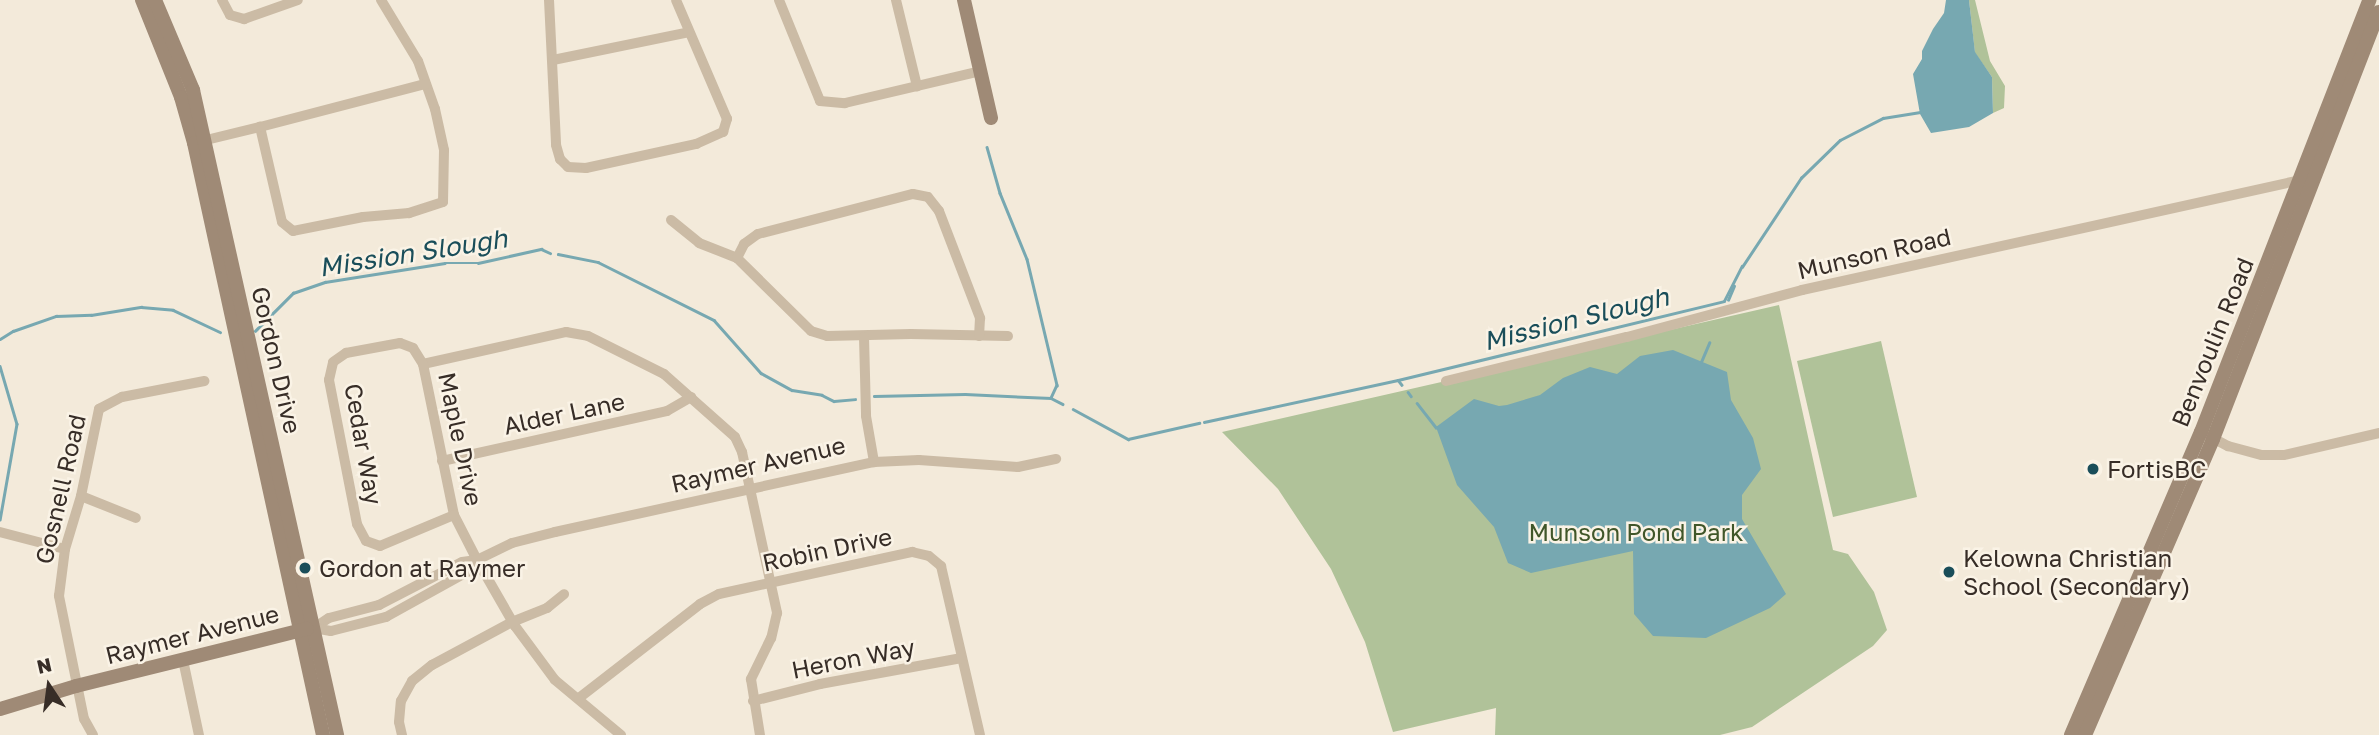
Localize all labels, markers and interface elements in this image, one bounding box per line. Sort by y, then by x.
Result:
street label: Munson Road [1794,221,1954,285]
water label: Mission Slough [317,223,509,283]
street label: Benvoulin Road [2165,253,2259,431]
water label: Mission Slough [1480,281,1672,357]
street label: Gordon Drive [246,284,308,436]
street label: Maple Drive [433,370,489,508]
street label: Cedar Way [339,381,389,507]
street label: Alder Lane [501,386,627,440]
street label: Gosnell Road [29,411,91,567]
street label: Raymer Avenue [668,430,848,498]
place label: FortisBC [2107,455,2206,483]
marker: FortisBC [2085,461,2101,477]
park label: Munson Pond Park [1528,518,1744,546]
street label: Robin Drive [759,521,895,577]
place label: Kelowna Christian School (Secondary) [1963,544,2190,600]
place label: Gordon at Raymer [319,554,525,582]
marker: Gordon at Raymer [297,560,313,576]
marker: Kelowna Christian School (Secondary) [1941,564,1957,580]
street label: Raymer Avenue [102,599,282,669]
street label: Heron Way [789,632,917,684]
north arrow [14,651,84,721]
text: N [35,652,54,678]

